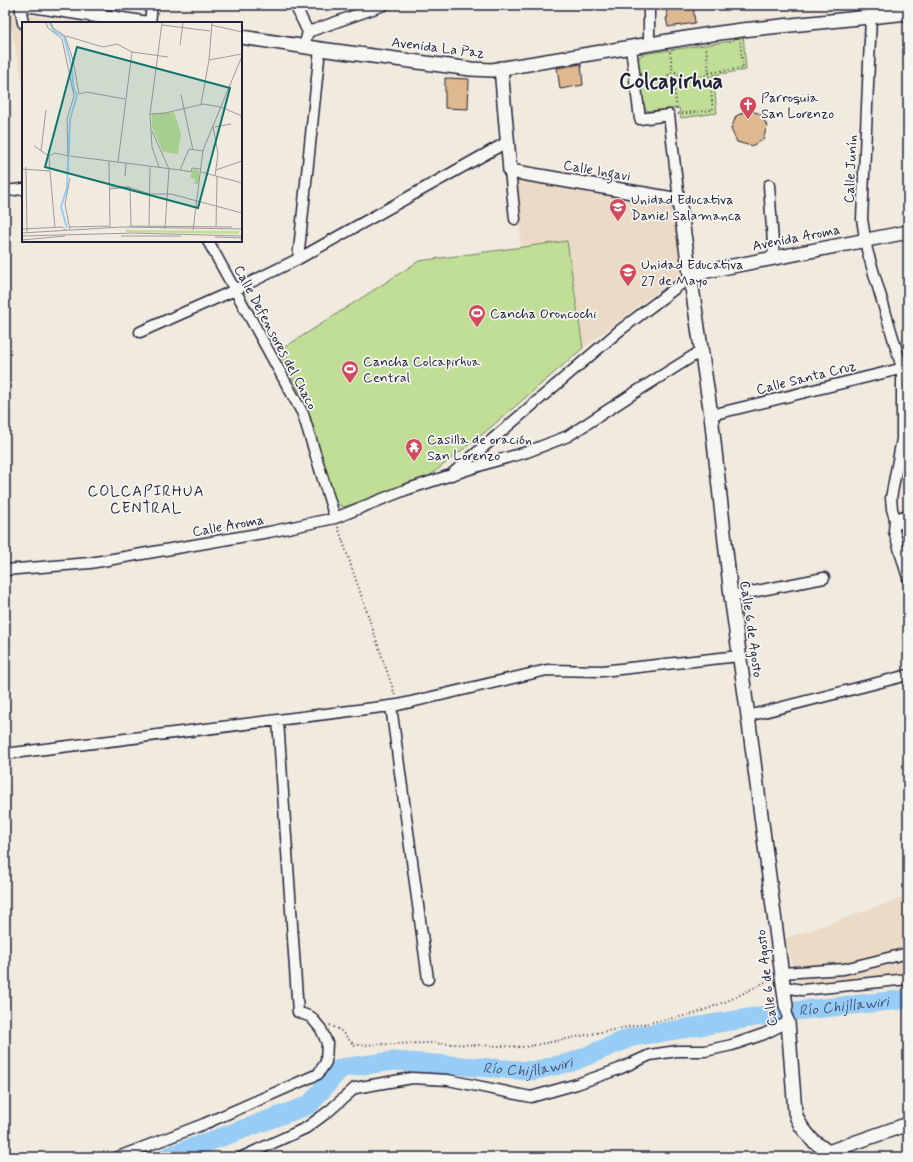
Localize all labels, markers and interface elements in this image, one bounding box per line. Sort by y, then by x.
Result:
inset map [22,22,242,242]
street label: Avenida La Paz [390,33,485,63]
district label: Colcapirhua [619,68,723,96]
place label: Parroquia San Lorenzo [761,89,834,123]
church icon: Parroquia San Lorenzo [738,95,758,120]
street label: Calle Junín [840,134,862,204]
street label: Calle Ingavi [561,156,632,188]
place label: Unidad Educativa Daniel Salamanca [631,191,742,225]
school or university icon: Unidad Educativa Daniel Salamanca [608,197,628,222]
street label: Avenida Aroma [751,221,842,255]
place label: Unidad Educativa 27 de Mayo [641,256,743,290]
street label: Calle Defensores del Chaco [229,262,321,413]
school or university icon: Unidad Educativa 27 de Mayo [618,262,638,287]
sports icon: Cancha Oroncochi [467,303,487,328]
place label: Cancha Oroncochi [490,305,596,323]
place label: Cancha Colcapirhua Central [363,353,481,387]
street label: Calle Santa Cruz [754,357,858,399]
sports icon: Cancha Colcapirhua Central [340,359,360,384]
place label: Casilla de oración San Lorenzo [427,431,532,465]
temple icon: Casilla de oración San Lorenzo [404,437,424,462]
district label: COLCAPIRHUA CENTRAL [88,482,204,519]
street label: Calle Aroma [191,511,265,541]
street label: Calle 6 de Agosto [735,580,767,679]
street label: Calle 6 de Agosto [752,928,782,1027]
water label: Río Chijllawiri [798,992,891,1022]
water label: Río Chijllawiri [482,1053,576,1082]

